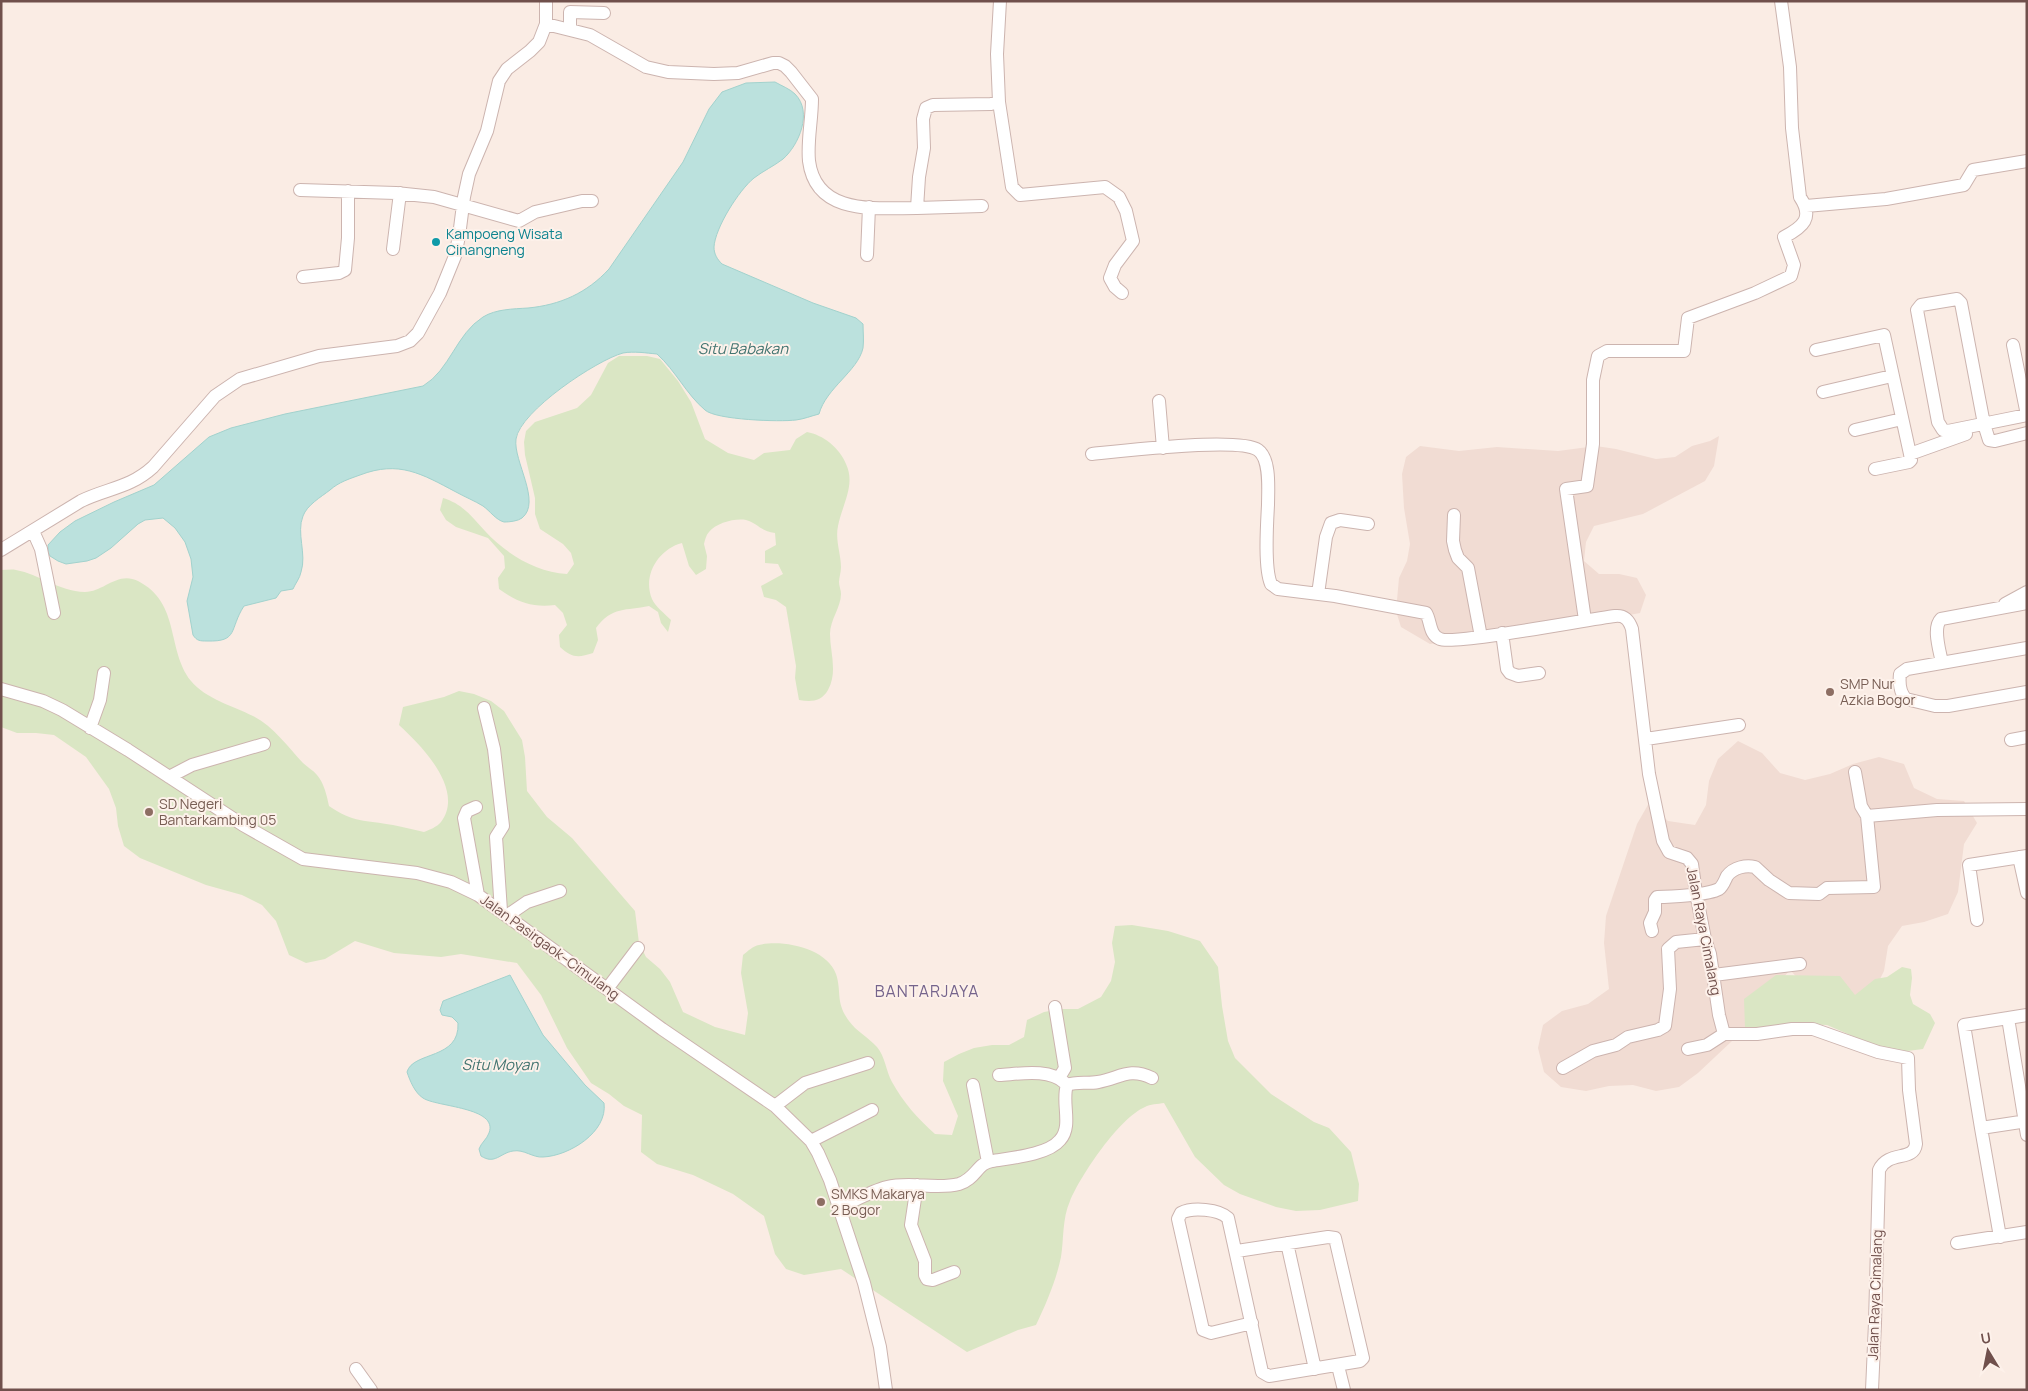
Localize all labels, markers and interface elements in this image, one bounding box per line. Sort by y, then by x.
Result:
place label: Kampoeng Wisata Cinangneng [446,224,563,259]
marker: Kampoeng Wisata Cinangneng [430,236,442,248]
water label: Situ Babakan [698,338,789,359]
place label: SMP Nur Azkia Bogor [1840,674,1916,709]
marker: SMP Nur Azkia Bogor [1824,686,1836,698]
place label: SD Negeri Bantarkambing 05 [159,794,276,829]
marker: SD Negeri Bantarkambing 05 [143,806,155,818]
street label: Jalan Raya Cimalang [1683,865,1726,997]
street label: Jalan Pasirgaok–Cimulang [477,890,624,1004]
district label: BANTARJAYA [875,980,979,1002]
water label: Situ Moyan [462,1054,539,1075]
place label: SMKS Makarya 2 Bogor [831,1184,925,1219]
marker: SMKS Makarya 2 Bogor [815,1196,827,1208]
street label: Jalan Raya Cimalang [1863,1229,1886,1361]
north arrow [1963,1326,2013,1376]
text: U [1979,1327,1992,1348]

